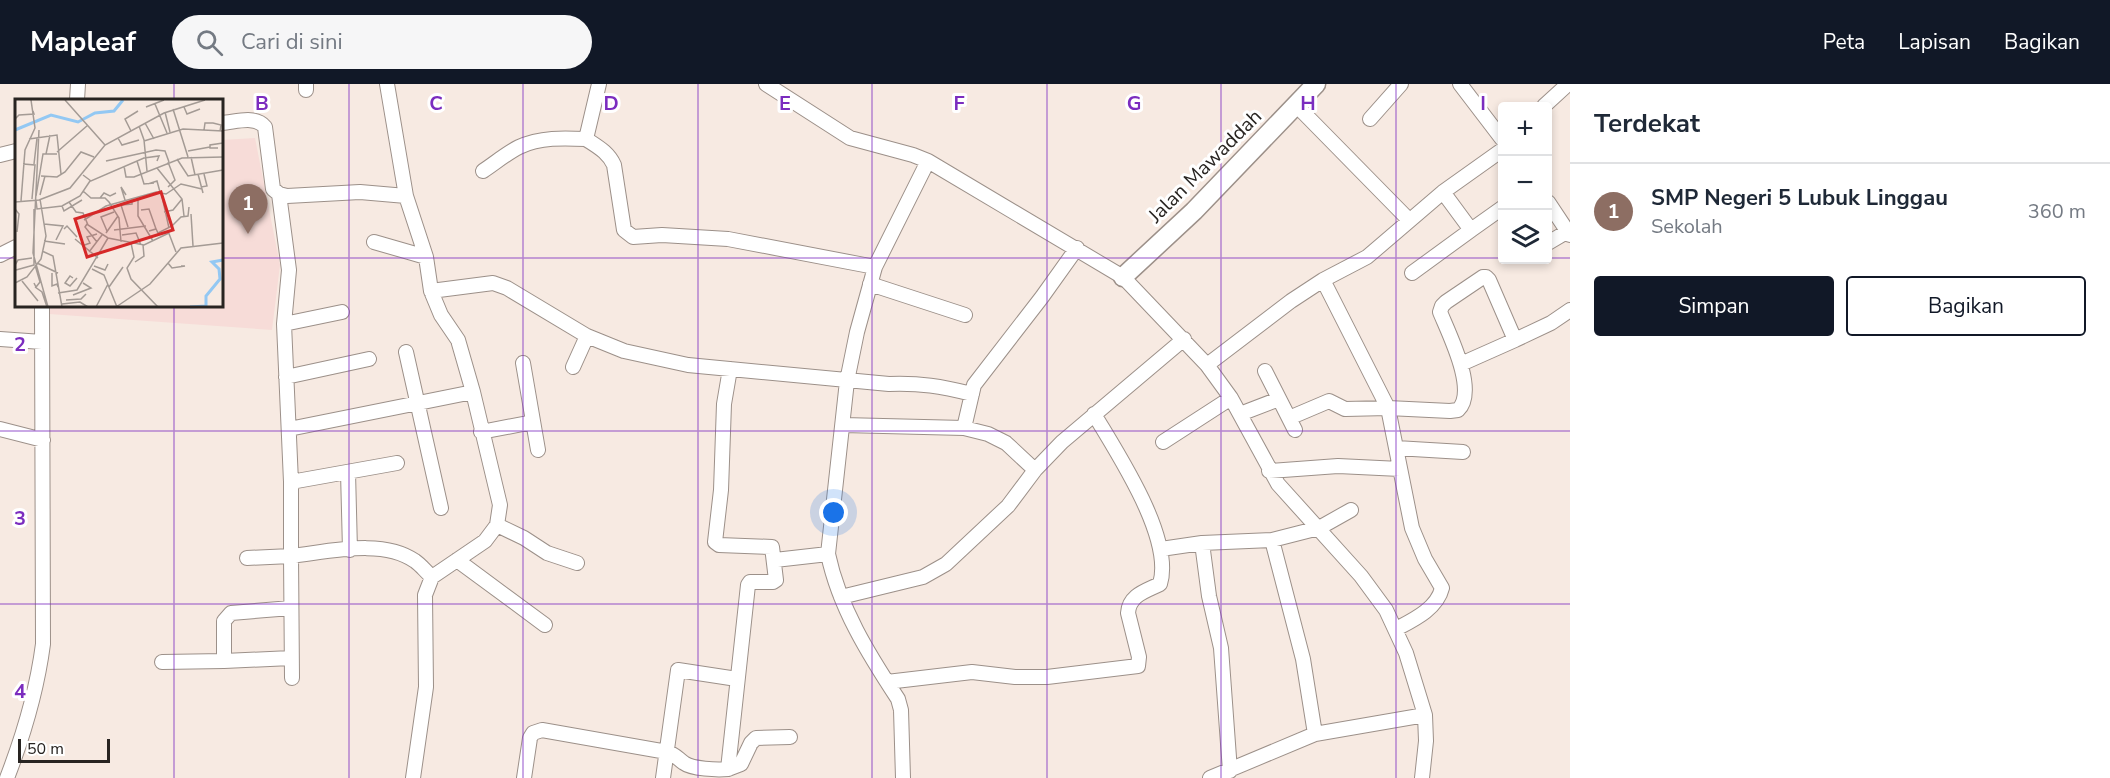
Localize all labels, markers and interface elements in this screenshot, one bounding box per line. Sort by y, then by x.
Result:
search box [172,15,592,69]
text: Mapleaf [30,23,136,61]
icon: search [193,26,226,59]
text: Cari di sini [241,27,343,57]
text: Peta [1823,28,1865,56]
text: Lapisan [1898,28,1971,56]
text: Bagikan [2004,28,2080,56]
text: B [255,90,269,117]
text: C [429,90,443,117]
text: D [603,90,619,117]
text: E [779,90,791,117]
text: F [953,90,965,117]
text: G [1127,90,1141,117]
text: H [1300,90,1316,117]
text: I [1480,90,1486,117]
inset map [15,99,224,308]
map controls [1498,102,1552,264]
button: + [1498,102,1552,156]
street label: Jalan Mawaddah [1142,103,1268,229]
text: Terdekat [1594,106,1700,141]
button: − [1498,156,1552,210]
text: SMP Negeri 5 Lubuk Linggau [1651,183,1948,213]
pin: 1 [228,184,268,234]
text: 1 [1608,198,1620,225]
text: 360 m [2028,198,2086,225]
button: layers [1498,210,1552,264]
text: Sekolah [1651,213,1723,240]
button: Simpan [1594,276,1834,336]
button: Bagikan [1846,276,2086,336]
text: 2 [14,331,26,358]
your location [819,498,848,527]
text: 3 [14,505,26,532]
text: 4 [14,678,26,705]
scale bar [18,736,110,764]
text: 50 m [27,738,64,760]

